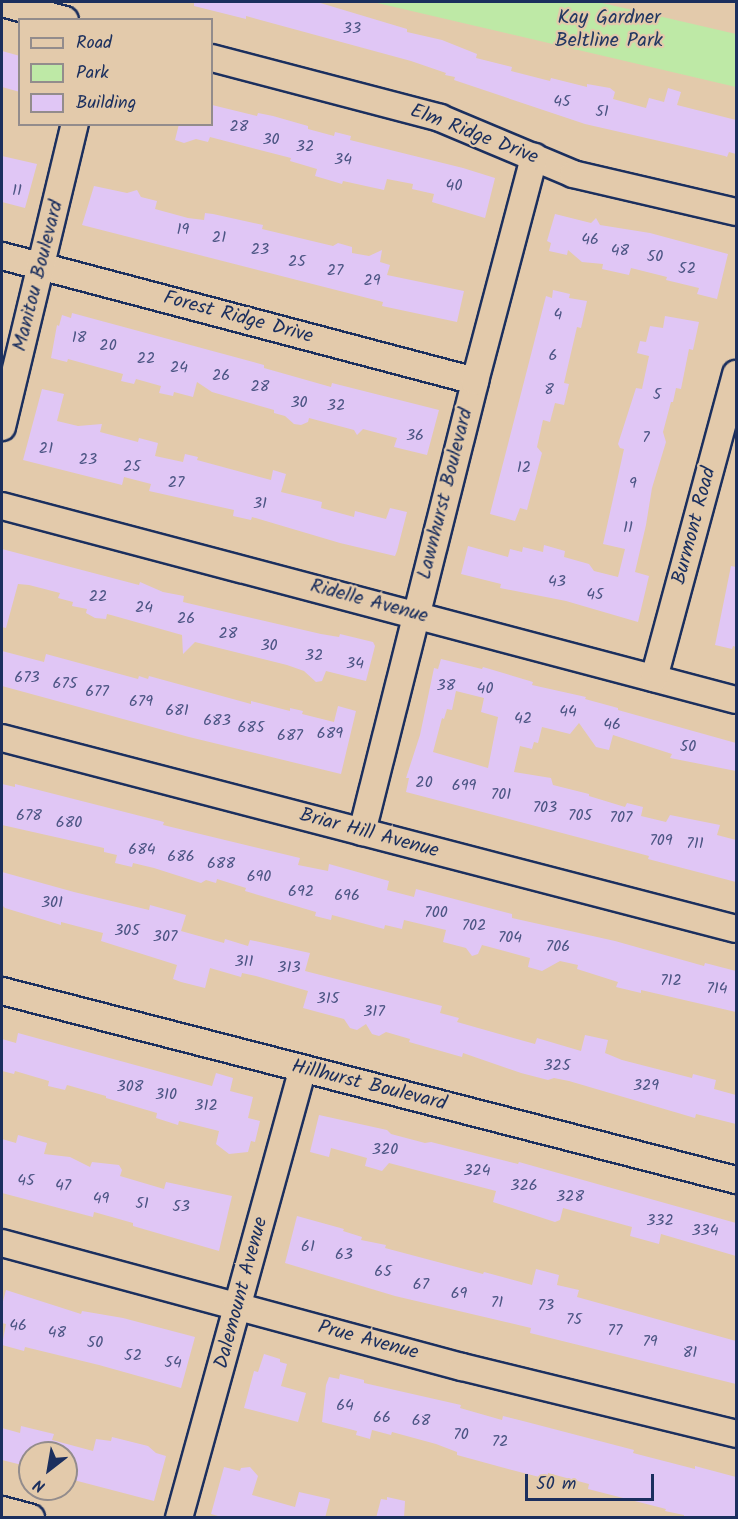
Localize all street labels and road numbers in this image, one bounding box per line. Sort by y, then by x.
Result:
street label: Elm Ridge Drive [407,100,541,170]
street label: Manitou Boulevard [9,198,69,354]
street label: Forest Ridge Drive [160,286,316,350]
street label: Lawnhurst Boulevard [413,406,479,582]
street label: Burmont Road [668,465,722,587]
street label: Ridelle Avenue [307,575,431,629]
street label: Briar Hill Avenue [297,804,441,864]
street label: Hillhurst Boulevard [289,1055,449,1117]
street label: Dalemount Avenue [210,1215,274,1371]
street label: Prue Avenue [315,1316,421,1366]

